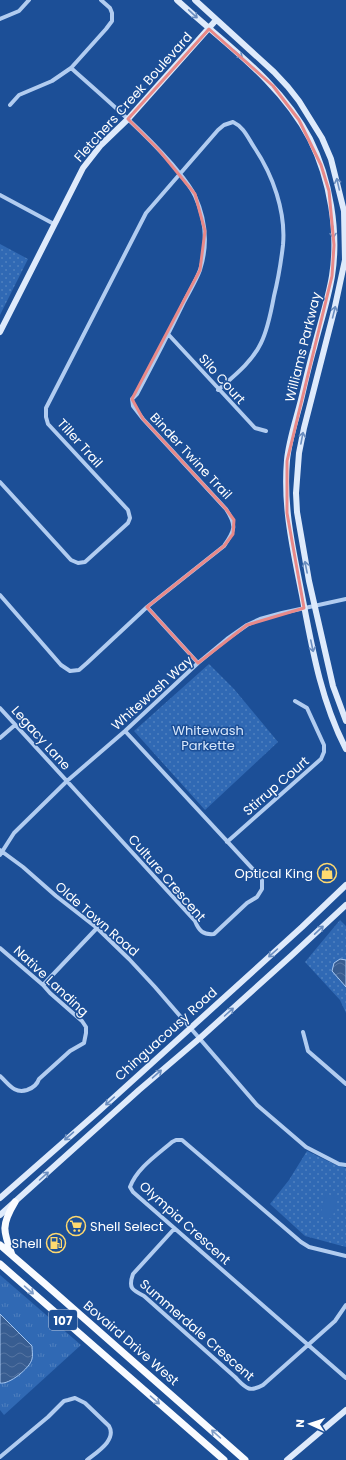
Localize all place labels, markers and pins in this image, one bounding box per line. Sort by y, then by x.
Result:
shop icon: Optical King [316,862,338,884]
place label: Optical King [235,864,313,883]
supermarket icon: Shell Select [65,1215,87,1237]
place label: Shell Select [90,1217,164,1236]
fuel station icon: Shell [45,1232,67,1254]
place label: Shell [12,1234,42,1253]

